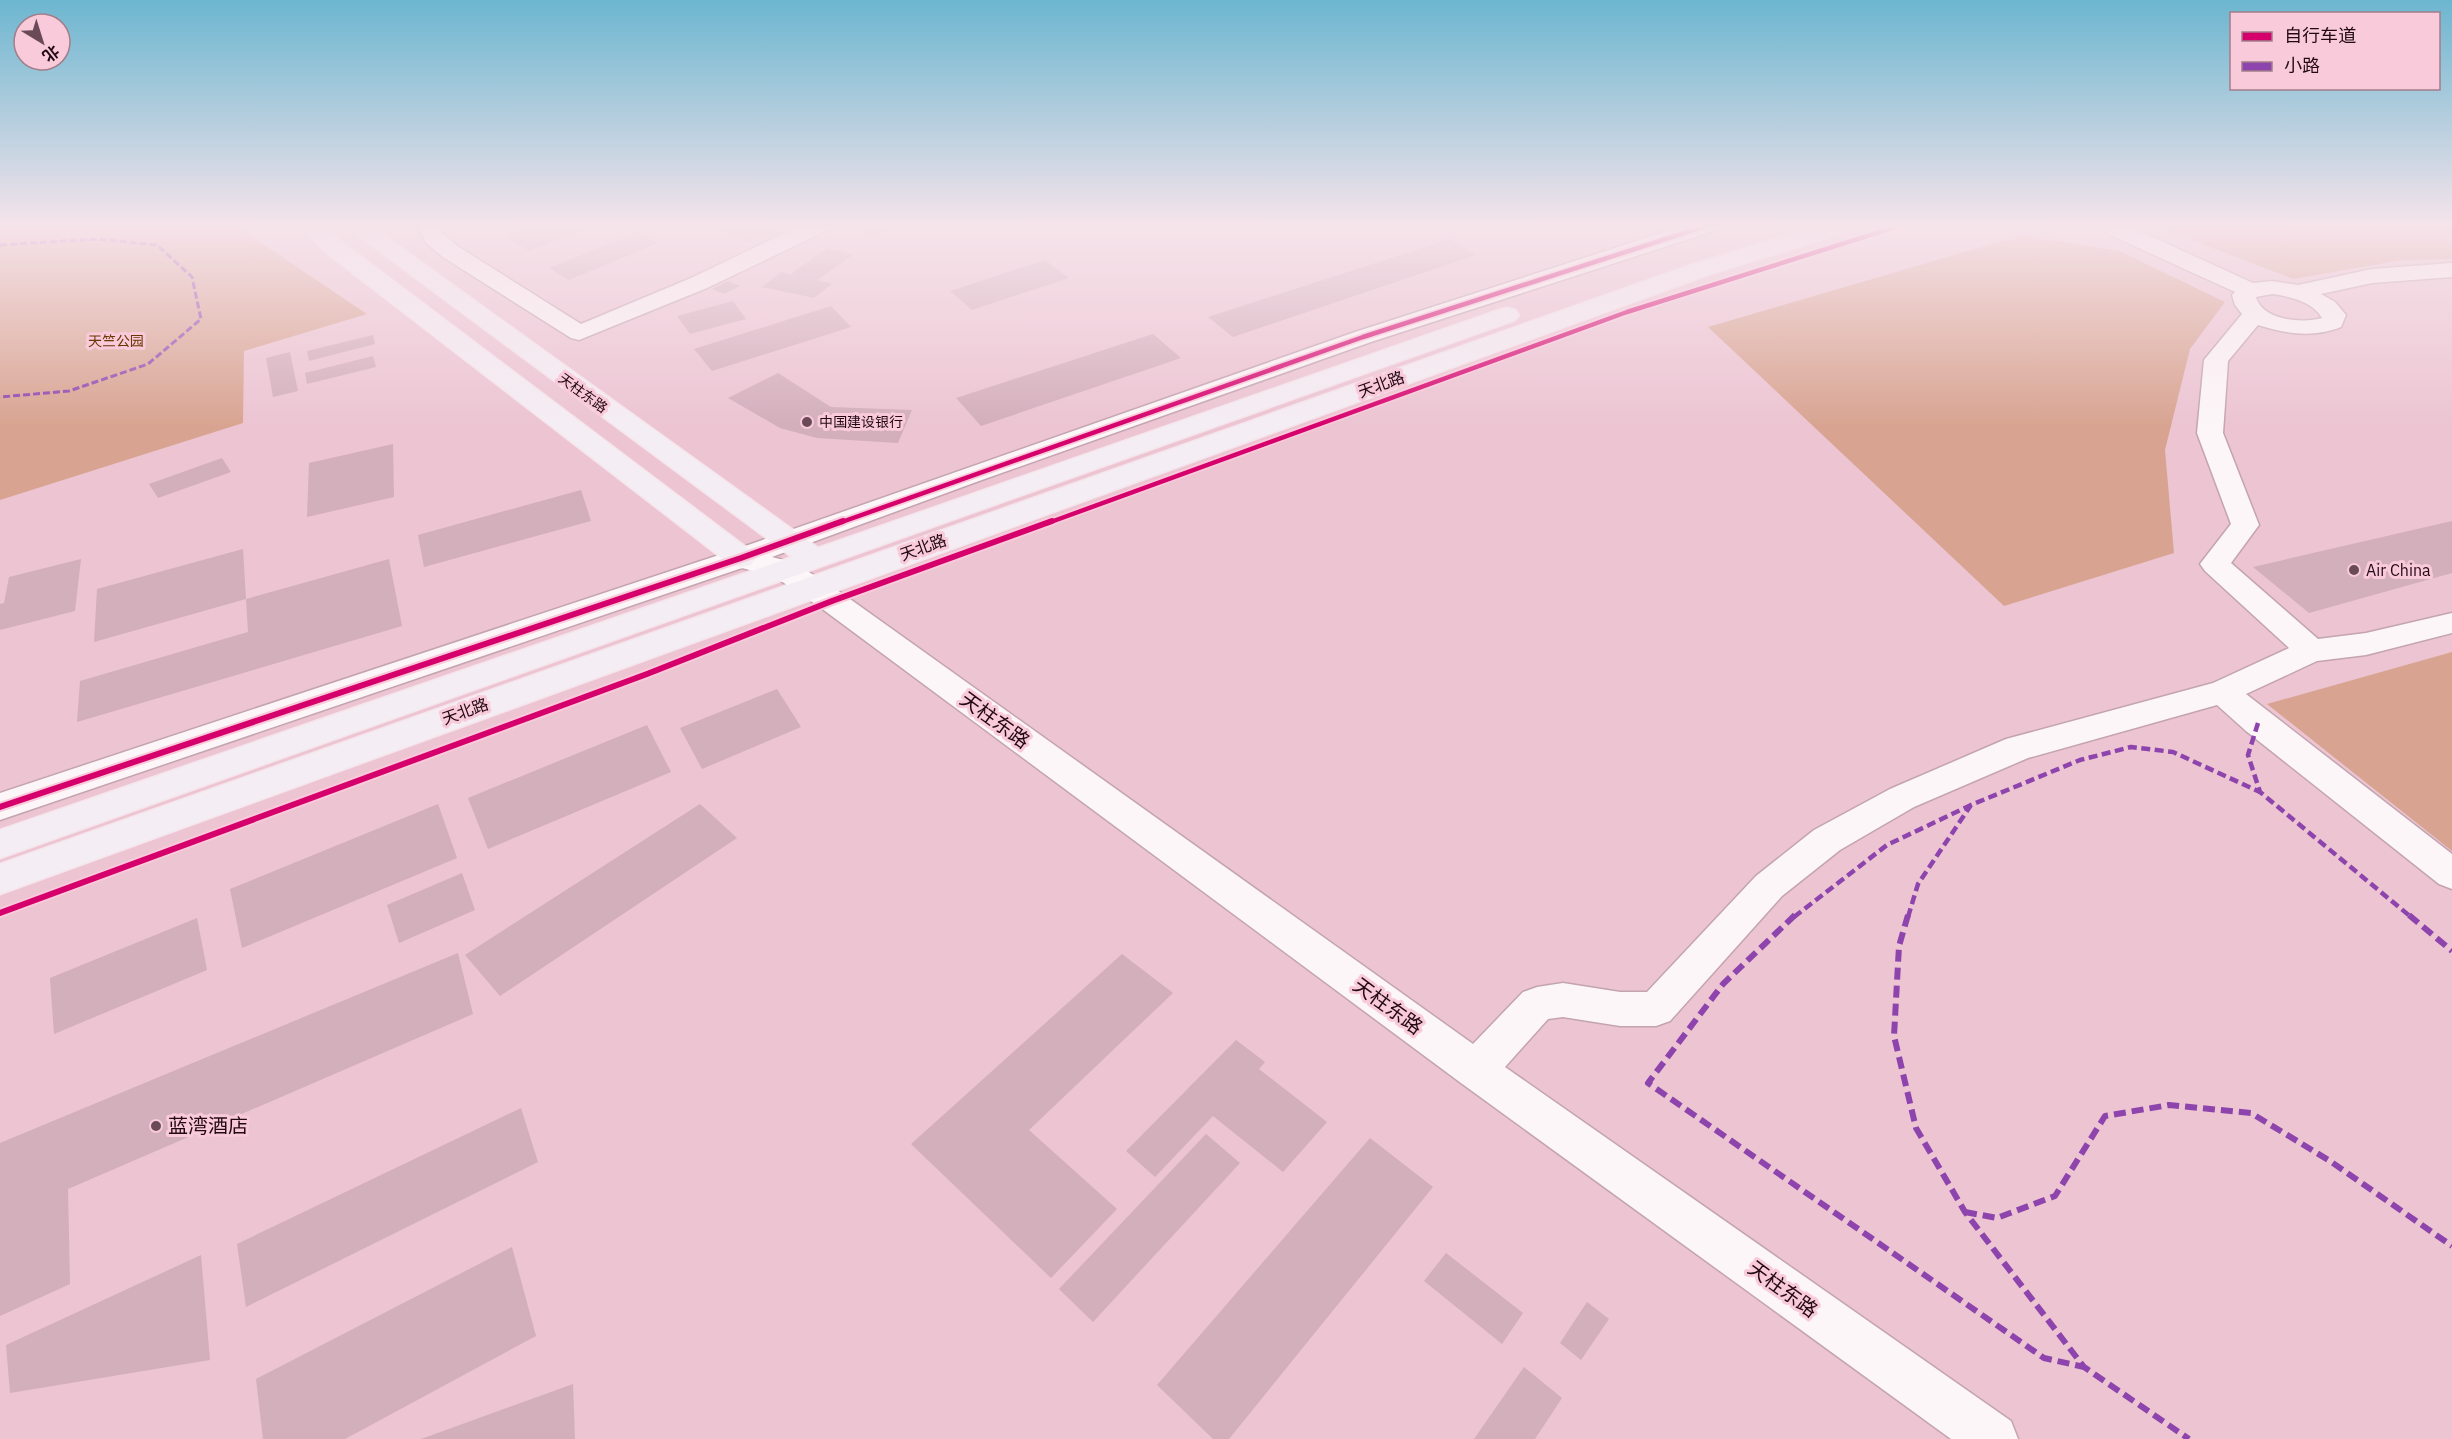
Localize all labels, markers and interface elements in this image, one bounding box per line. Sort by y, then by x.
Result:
north arrow [12,12,72,72]
legend [2230,12,2440,90]
text: 自行车道 [2284,24,2356,47]
text: 北 [39,41,64,67]
text: 小路 [2284,54,2320,77]
park label: 天竺公园 [88,332,144,350]
street label: 天北路 [1355,366,1407,402]
street label: 天柱东路 [555,369,611,417]
place label: 中国建设银行 [819,413,903,431]
marker: 中国建设银行 [800,415,814,429]
street label: 天北路 [897,529,949,565]
place label: Air China [2366,560,2431,580]
marker: Air China [2347,563,2361,577]
street label: 天柱东路 [955,685,1036,754]
street label: 天北路 [439,693,491,729]
street label: 天柱东路 [1348,971,1429,1040]
place label: 蓝湾酒店 [168,1112,248,1139]
marker: 蓝湾酒店 [149,1119,163,1133]
street label: 天柱东路 [1743,1254,1824,1323]

